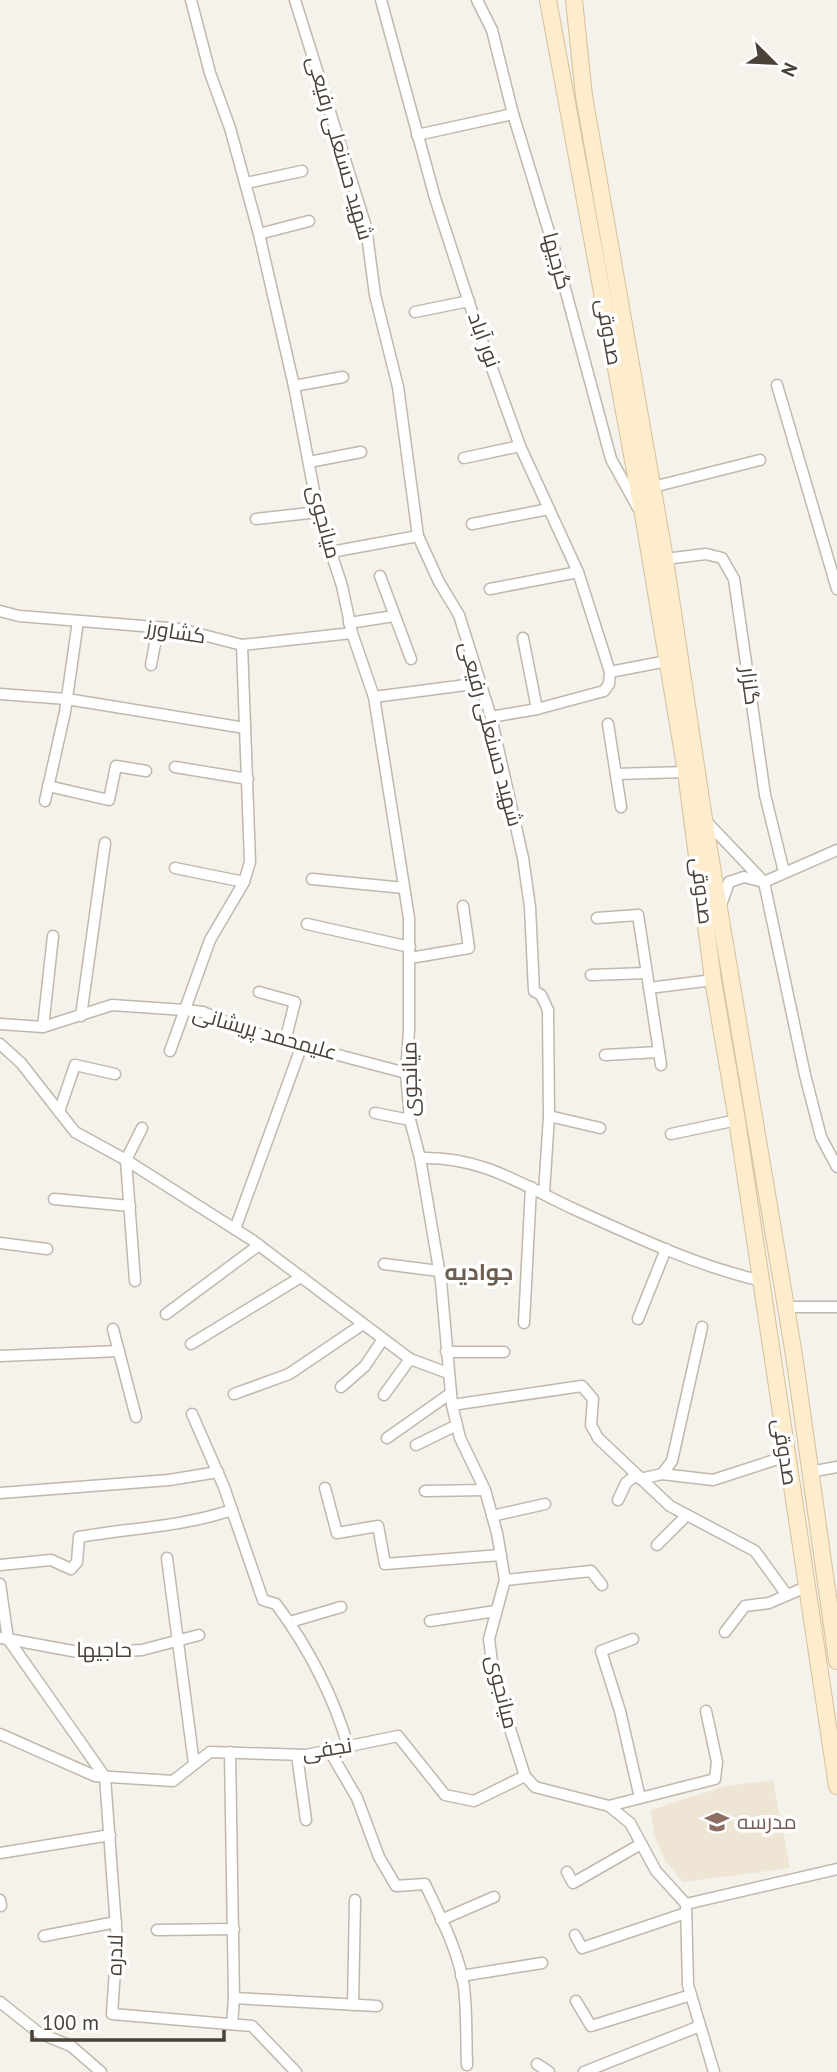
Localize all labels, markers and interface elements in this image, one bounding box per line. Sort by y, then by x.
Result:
north arrow [739,28,809,98]
street label: شهید حسنعلی رفیعی [301,53,380,243]
text: N [776,59,803,80]
street label: گرجیها [537,229,578,293]
street label: صدوقی [590,297,629,367]
street label: نور آباد [462,309,507,371]
street label: میانجوی [302,482,347,562]
street label: کشاورز [143,613,208,650]
street label: شهید حسنعلی رفیعی [454,638,529,829]
street label: گلزار [735,664,766,706]
street label: صدوقی [685,856,720,926]
street label: علیمحمد پریشانی [190,999,340,1067]
street label: میانجوی [395,1041,424,1117]
district label: جوادیه [445,1257,513,1286]
street label: صدوقی [767,1417,804,1487]
street label: حاجیها [76,1636,132,1663]
street label: میانجوی [480,1652,525,1732]
street label: نجفی [300,1731,354,1766]
school or university icon: مدرسه [703,1808,731,1836]
place label: مدرسه [737,1808,797,1835]
street label: لادره [100,1934,129,1976]
scale bar [32,1998,224,2042]
text: 100 m [42,2009,99,2036]

